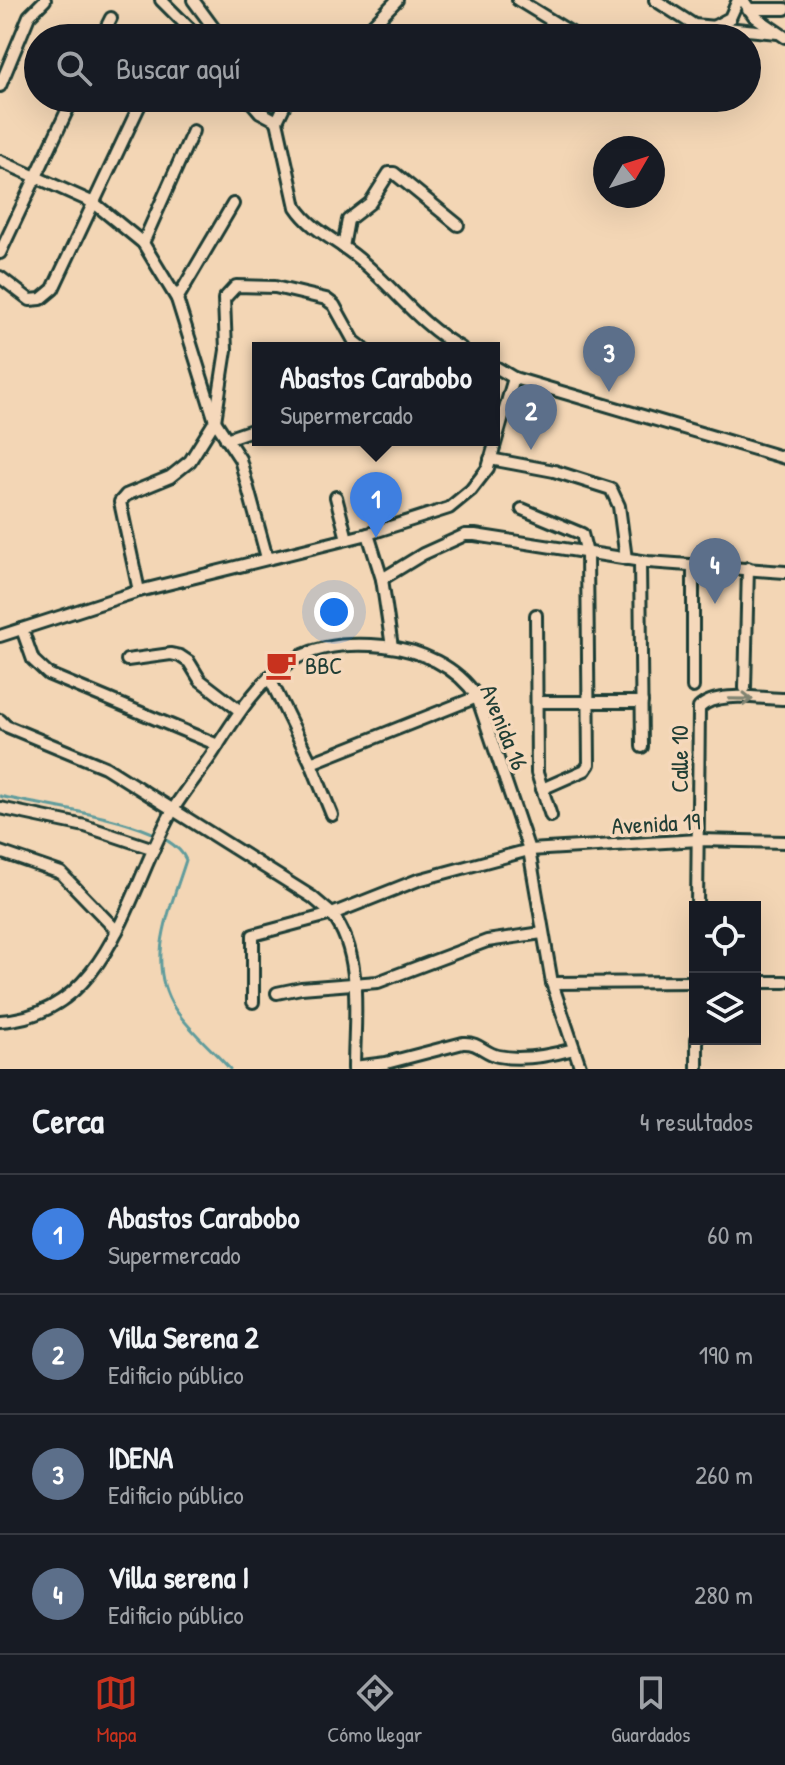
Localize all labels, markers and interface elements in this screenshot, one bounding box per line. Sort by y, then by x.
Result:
search box [24,24,761,112]
icon: search [52,46,96,90]
text: Buscar aquí [116,48,241,88]
north arrow [593,136,665,208]
pin: 3 [583,326,635,392]
popup [252,342,500,446]
text: Abastos Carabobo [280,357,472,397]
pin: 2 [505,384,557,450]
text: Supermercado [280,397,413,432]
pin: 1 [350,472,402,538]
pin: 4 [689,538,741,604]
your location [314,592,354,632]
cafe icon: BBC [264,648,298,682]
place label: BBC [305,649,343,681]
street label: Avenida 16 [473,679,537,775]
one-way arrow [727,691,754,707]
street label: Calle 10 [663,725,695,793]
street label: Avenida 19 [611,805,701,841]
map controls [689,901,761,1045]
button: locate [689,901,761,973]
button: layers [689,973,761,1045]
text: Cerca [32,1098,104,1144]
text: 4 resultados [640,1104,753,1139]
text: Abastos Carabobo [108,1197,300,1237]
text: 1 [53,1217,63,1252]
text: 60 m [707,1217,753,1252]
text: Supermercado [108,1237,241,1272]
text: Villa Serena 2 [108,1317,259,1357]
text: 2 [52,1337,64,1372]
text: 190 m [699,1337,753,1372]
text: Edificio público [108,1357,244,1392]
text: IDENA [108,1437,173,1477]
text: 3 [52,1457,64,1492]
text: 260 m [695,1457,753,1492]
text: Edificio público [108,1477,244,1512]
text: Villa serena I [108,1557,249,1597]
text: 4 [53,1577,63,1612]
text: 280 m [694,1577,753,1612]
text: Edificio público [108,1597,244,1632]
tab: Mapa [94,1671,138,1749]
tab: Cómo llegar [327,1671,422,1749]
tab: Guardados [611,1671,691,1749]

